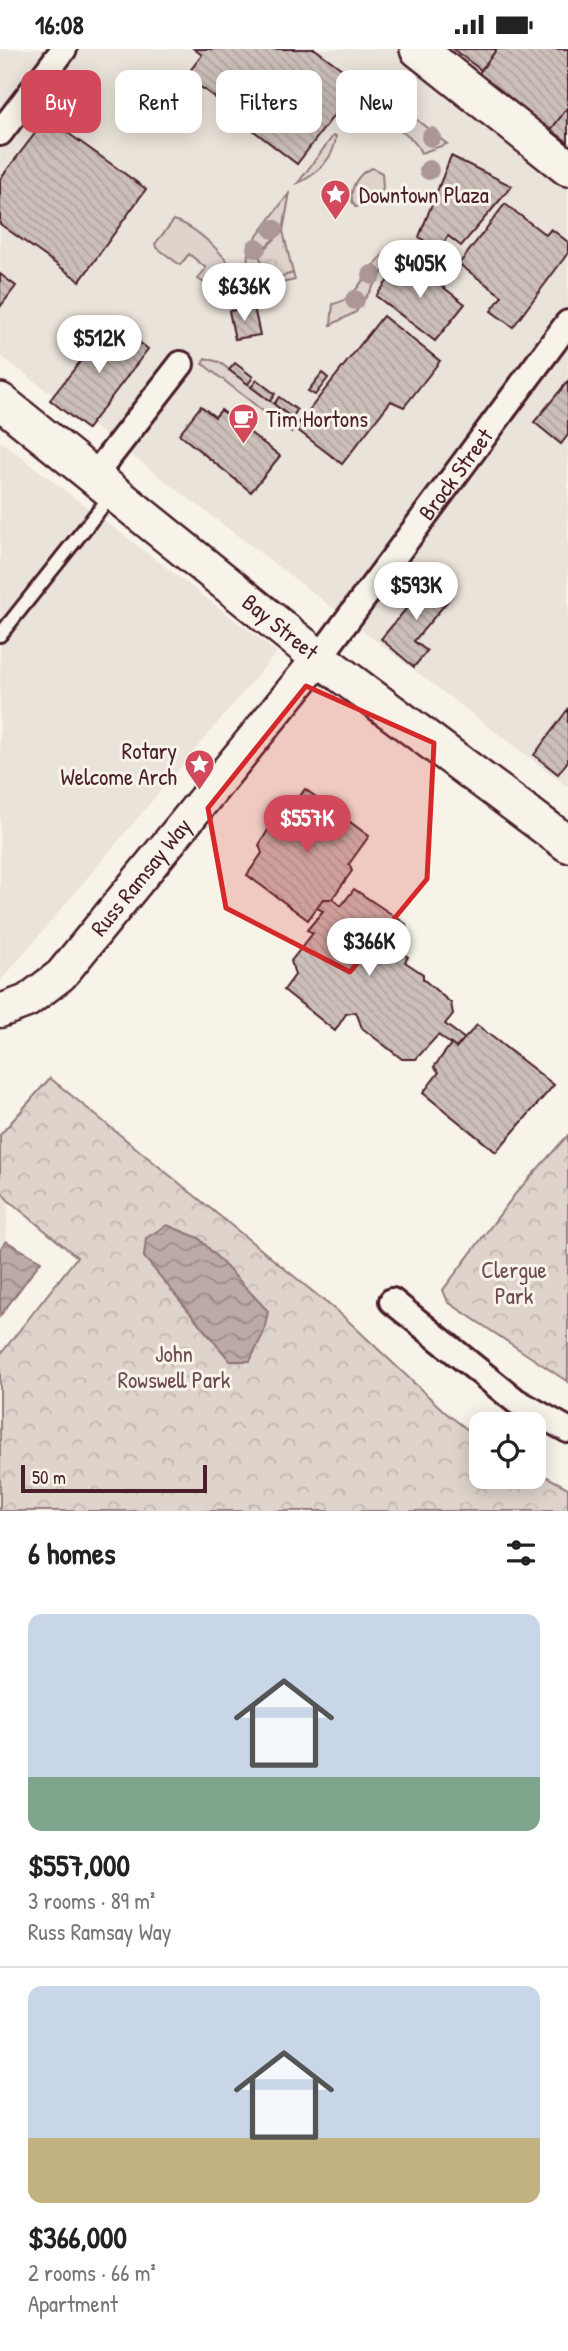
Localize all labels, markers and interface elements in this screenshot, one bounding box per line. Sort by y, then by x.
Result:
text: 16:08 [35,7,84,42]
chip: Buy [21,70,101,133]
chip: Rent [115,70,202,133]
chip: Filters [216,70,322,133]
chip: New [336,70,417,133]
place icon: Downtown Plaza [319,178,353,222]
place label: Downtown Plaza [359,179,489,210]
pin: $405K [371,240,469,300]
text: $405K [394,247,446,278]
pin: $636K [195,264,293,323]
text: $636K [218,270,270,301]
pin: $512K [50,315,148,375]
text: $512K [73,322,125,353]
cafe icon: Tim Hortons [226,402,260,446]
place label: Tim Hortons [266,403,368,434]
street label: Brock Street [411,421,500,526]
pin: $593K [367,563,465,622]
text: $593K [390,569,442,600]
street label: Bay Street [236,586,326,667]
place label: Rotary Welcome Arch [61,735,177,792]
place icon: Rotary Welcome Arch [183,747,217,791]
pin: $557K [258,795,356,855]
text: $557K [280,802,334,833]
street label: Russ Ramsay Way [83,811,198,942]
pin: $366K [320,919,418,978]
text: $366K [343,925,395,956]
park label: Clergue Park [481,1254,547,1311]
park label: John Rowswell Park [118,1338,231,1395]
map controls [469,1412,546,1489]
button: locate [469,1412,546,1489]
scale bar [21,1462,206,1494]
text: 50 m [32,1464,66,1490]
text: 6 homes [28,1533,115,1573]
icon: filters [502,1534,540,1572]
icon: home [221,1660,347,1786]
text: $557,000 [28,1845,130,1885]
text: 3 rooms · 89 m² [28,1885,155,1916]
text: Russ Ramsay Way [28,1916,172,1947]
icon: home [221,2032,347,2158]
text: $366,000 [28,2217,127,2257]
text: 2 rooms · 66 m² [28,2257,156,2288]
text: Apartment [28,2288,118,2319]

